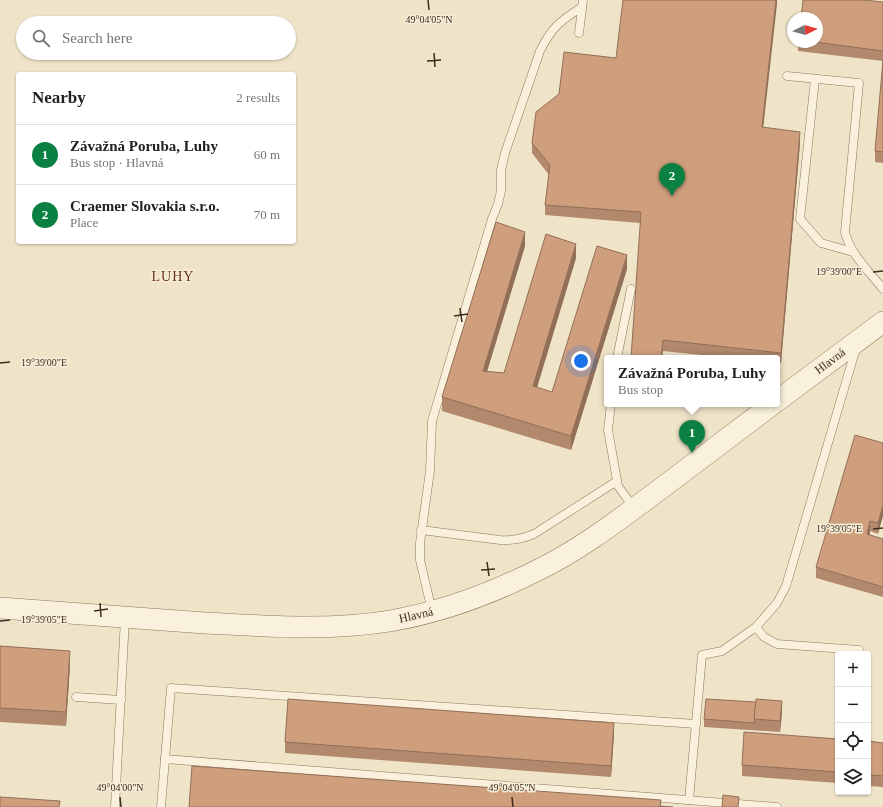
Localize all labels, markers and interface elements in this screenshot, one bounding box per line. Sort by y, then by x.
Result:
north arrow [787,12,823,48]
text: 49°04'05"N [405,14,453,25]
search box [16,16,296,60]
icon: search [30,27,52,49]
text: Search here [62,30,132,46]
text: Nearby [32,88,86,107]
text: 2 results [236,90,280,105]
text: Závažná Poruba, Luhy [70,138,218,154]
text: 1 [42,147,48,162]
text: 60 m [254,147,280,162]
text: Bus stop · Hlavná [70,155,164,170]
pin: 2 [659,163,685,196]
text: Craemer Slovakia s.r.o. [70,198,220,214]
text: 2 [42,207,48,222]
text: 70 m [254,207,280,222]
text: Place [70,215,98,230]
text: 19°39'00"E [816,266,862,277]
district label: LUHY [152,269,194,284]
street label: Hlavná [812,345,849,377]
your location [571,351,591,371]
popup [604,355,780,407]
text: 19°39'00"E [21,357,67,368]
text: Závažná Poruba, Luhy [618,365,766,381]
text: Bus stop [618,382,663,397]
pin: 1 [679,420,705,453]
text: 19°39'05"E [816,523,862,534]
street label: Hlavná [398,604,435,626]
text: 19°39'05"E [21,614,67,625]
map controls [835,651,871,795]
button: + [835,651,871,687]
button: − [835,687,871,723]
button: locate [835,723,871,759]
button: layers [835,759,871,795]
text: 49°04'00"N [96,782,144,793]
text: 49°04'05"N [488,782,536,793]

